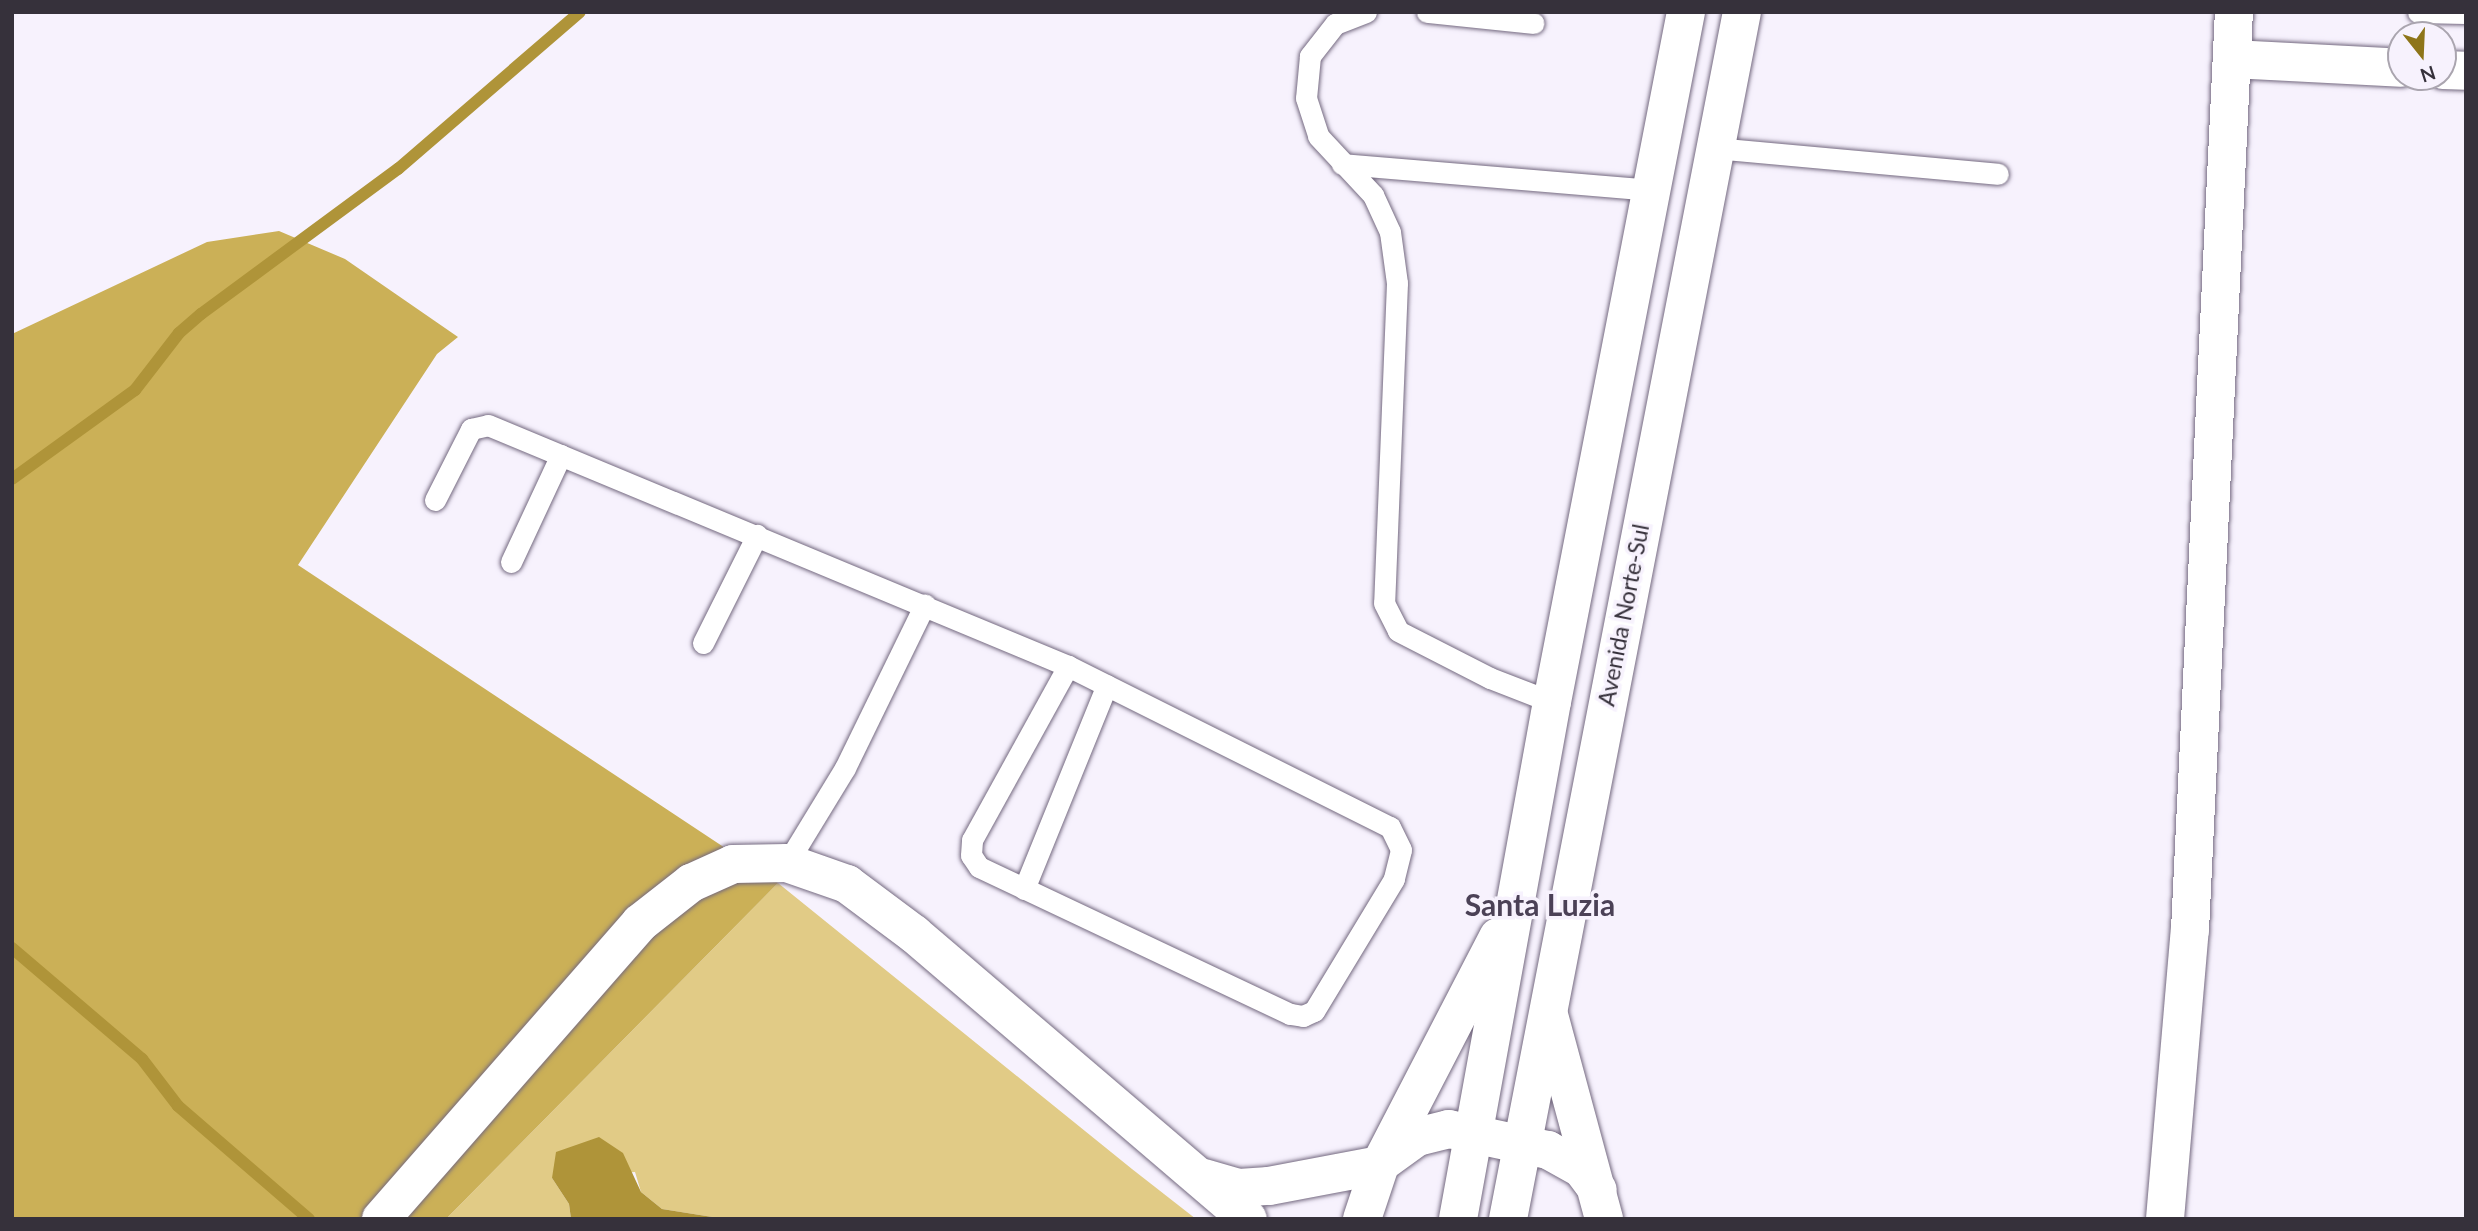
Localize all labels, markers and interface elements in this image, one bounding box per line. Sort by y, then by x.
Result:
north arrow [2387,21,2457,91]
text: N [2418,61,2439,88]
street label: Avenida Norte-Sul [1592,522,1654,708]
district label: Santa Luzia [1465,886,1615,922]

